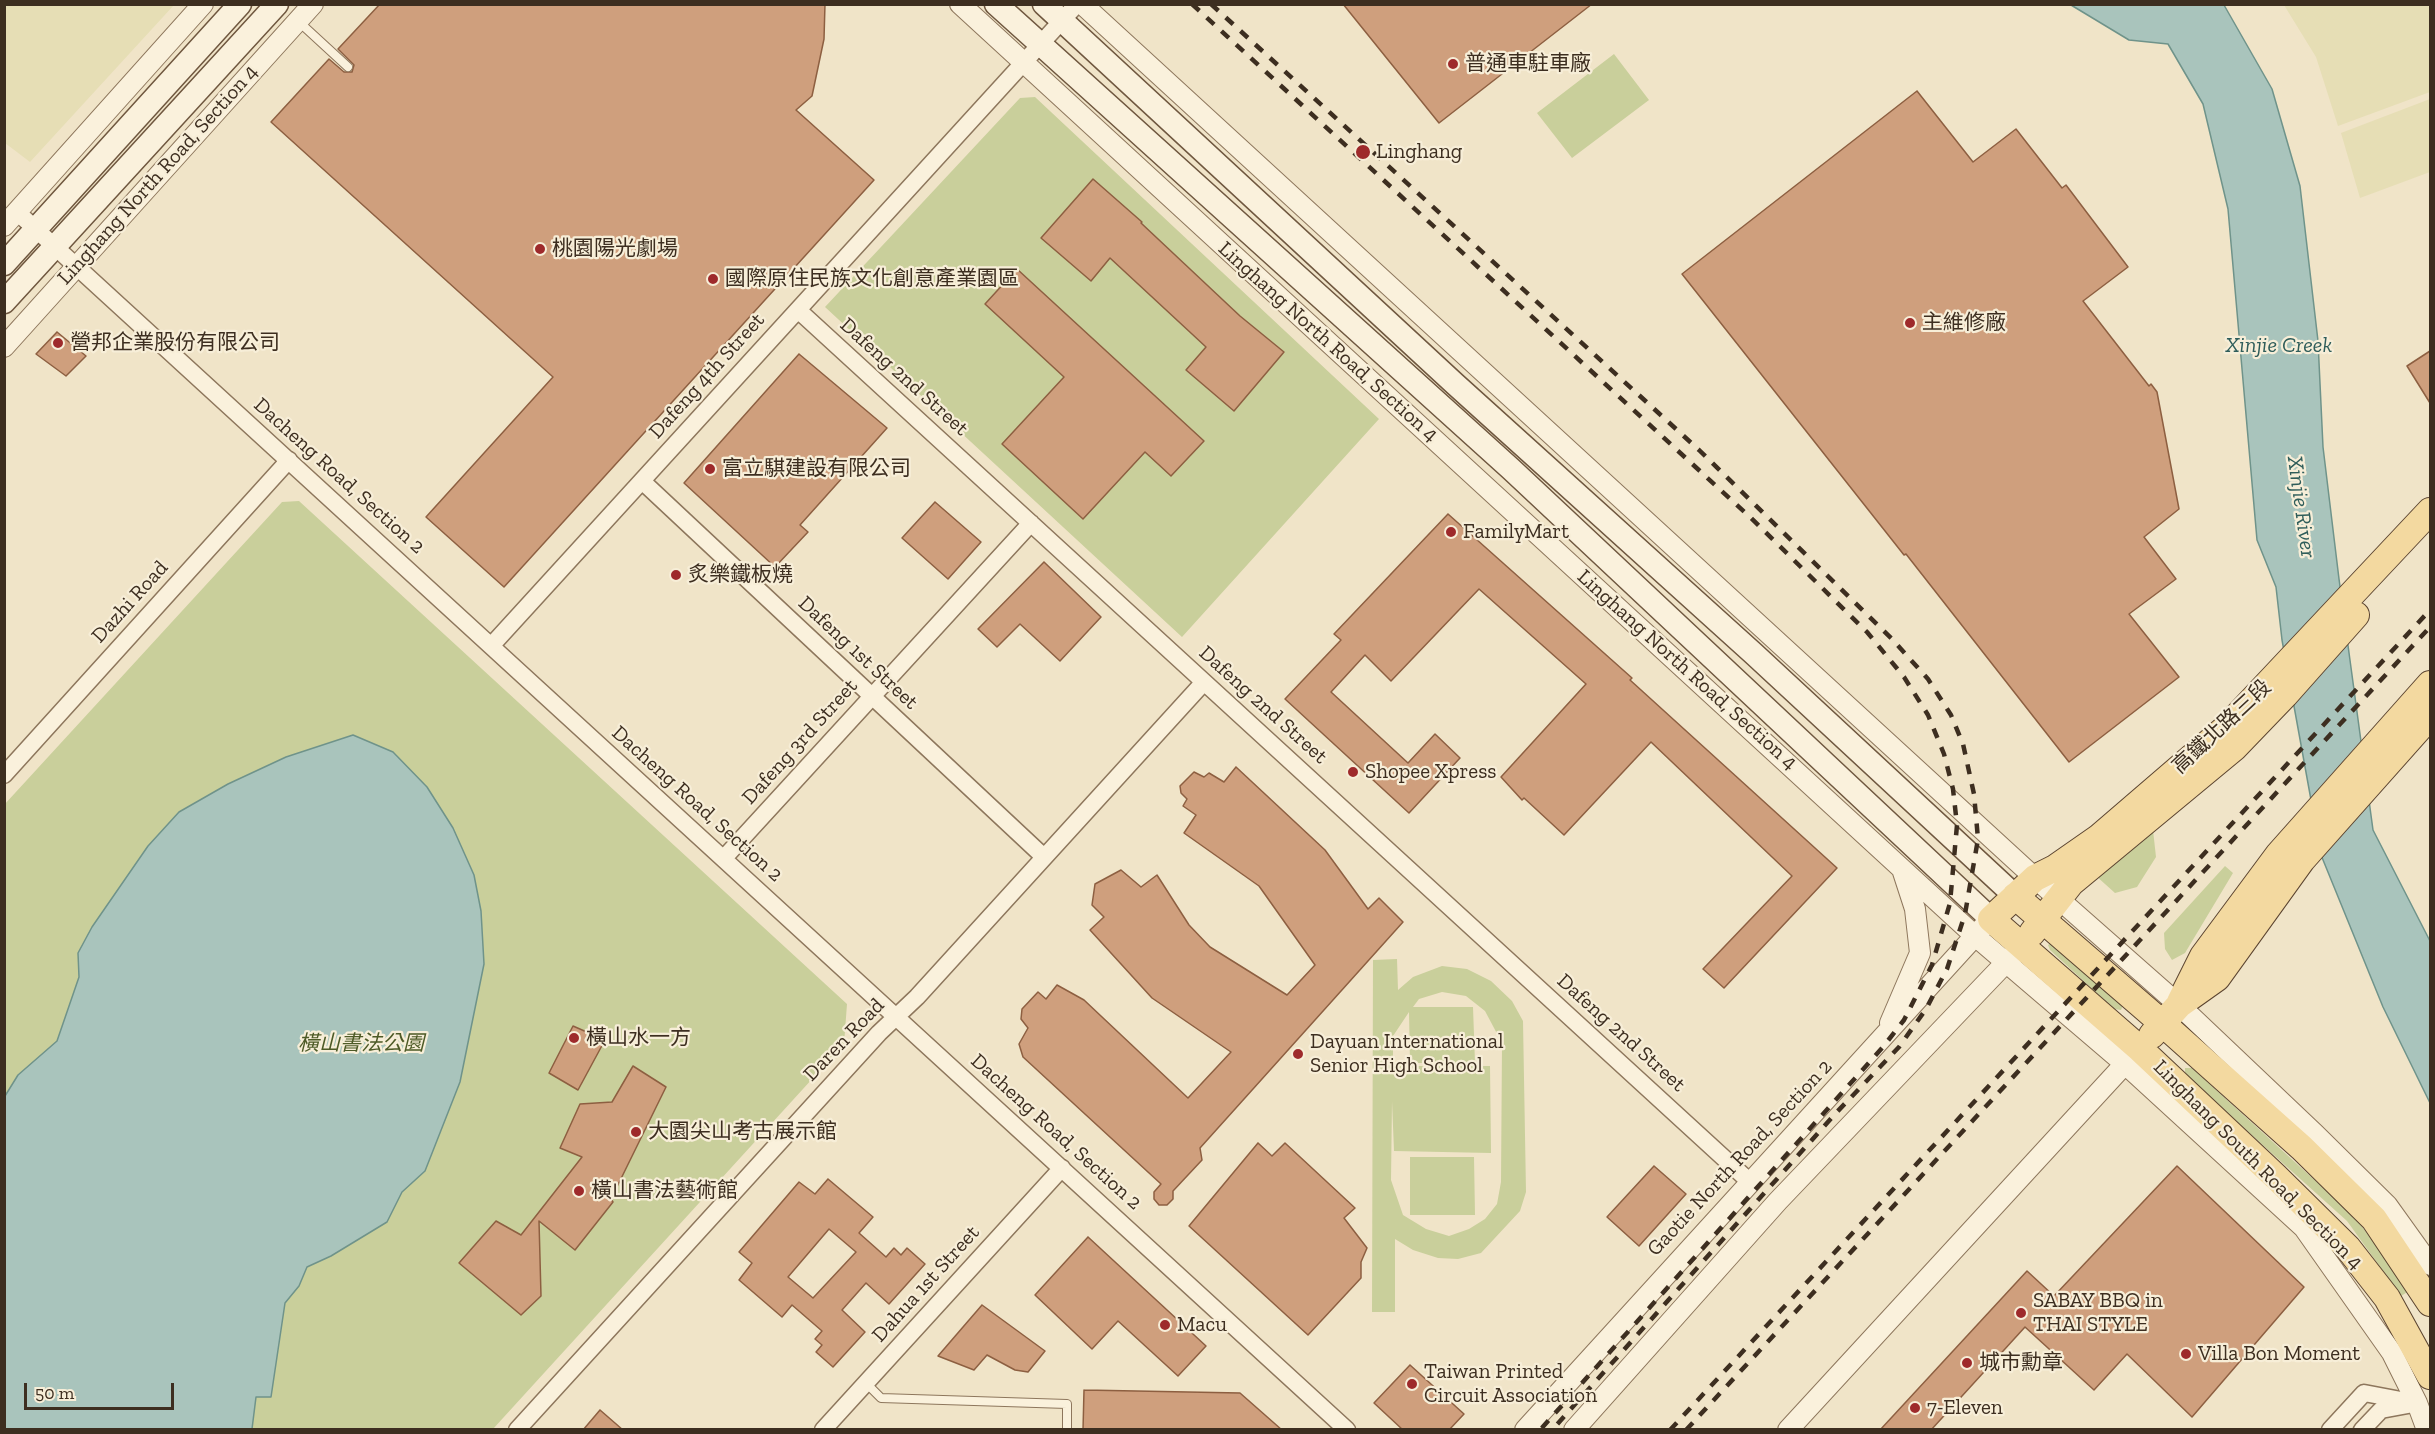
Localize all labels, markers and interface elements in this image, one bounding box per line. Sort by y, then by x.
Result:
place label: 普通車駐車廠 [1465,51,1591,77]
marker: 普通車駐車廠 [1446,57,1460,71]
street label: Linghang North Road, Section 4 [52,60,264,290]
place label: Linghang [1376,139,1462,165]
marker: Linghang [1354,143,1372,161]
place label: 桃園陽光劇場 [552,236,678,262]
street label: Linghang North Road, Section 4 [1213,236,1443,448]
marker: 桃園陽光劇場 [533,242,547,256]
place label: 國際原住民族文化創意產業園區 [725,266,1019,292]
marker: 國際原住民族文化創意產業園區 [706,272,720,286]
street label: Dafeng 4th Street [644,308,770,444]
place label: 主維修廠 [1922,310,2006,336]
street label: Dafeng 2nd Street [835,313,973,441]
marker: 主維修廠 [1903,316,1917,330]
place label: 營邦企業股份有限公司 [70,330,280,356]
water label: Xinjie Creek [2226,333,2332,359]
marker: 營邦企業股份有限公司 [51,336,65,350]
street label: Dacheng Road, Section 2 [248,393,430,559]
water label: Xinjie River [2281,455,2321,559]
place label: 富立騏建設有限公司 [722,456,911,482]
marker: 富立騏建設有限公司 [703,462,717,476]
place label: FamilyMart [1463,519,1569,545]
marker: FamilyMart [1444,525,1458,539]
street label: Dazhi Road [86,556,174,648]
place label: 炙樂鐵板燒 [688,562,793,588]
street label: Linghang North Road, Section 4 [1572,564,1802,776]
marker: 炙樂鐵板燒 [669,568,683,582]
street label: Dafeng 1st Street [793,591,923,715]
street label: Dafeng 2nd Street [1194,641,1332,769]
street label: Dafeng 3rd Street [737,674,863,810]
street label: 高鐵北路三段 [2167,675,2277,779]
street label: Dacheng Road, Section 2 [606,721,788,887]
place label: Shopee Xpress [1365,759,1497,785]
marker: Shopee Xpress [1346,765,1360,779]
street label: Dafeng 2nd Street [1552,969,1690,1097]
street label: Daren Road [798,993,890,1087]
place label: 橫山水一方 [586,1025,691,1051]
place label: Dayuan International Senior High School [1310,1029,1504,1079]
park label: 橫山書法公園 [298,1031,424,1057]
marker: 橫山水一方 [567,1031,581,1045]
marker: Dayuan International Senior High School [1291,1047,1305,1061]
street label: Dacheng Road, Section 2 [965,1049,1147,1215]
street label: Gaotie North Road, Section 2 [1642,1054,1838,1262]
street label: Linghang South Road, Section 4 [2148,1055,2368,1275]
place label: 大園尖山考古展示館 [648,1119,837,1145]
marker: 大園尖山考古展示館 [629,1125,643,1139]
place label: 橫山書法藝術館 [591,1178,738,1204]
marker: 橫山書法藝術館 [572,1184,586,1198]
street label: Dahua 1st Street [867,1220,985,1348]
place label: SABAY BBQ in THAI STYLE [2033,1288,2163,1338]
marker: SABAY BBQ in THAI STYLE [2014,1306,2028,1320]
place label: Macu [1177,1312,1227,1338]
marker: Macu [1158,1318,1172,1332]
place label: Villa Bon Moment [2198,1341,2360,1367]
marker: Villa Bon Moment [2179,1347,2193,1361]
place label: 城市勳章 [1979,1350,2063,1376]
marker: 城市勳章 [1960,1356,1974,1370]
place label: Taiwan Printed Circuit Association [1424,1359,1597,1409]
scale bar [27,1371,177,1409]
marker: Taiwan Printed Circuit Association [1405,1377,1419,1391]
text: 50 m [35,1382,74,1404]
place label: 7-Eleven [1927,1395,2003,1421]
marker: 7-Eleven [1908,1401,1922,1415]

